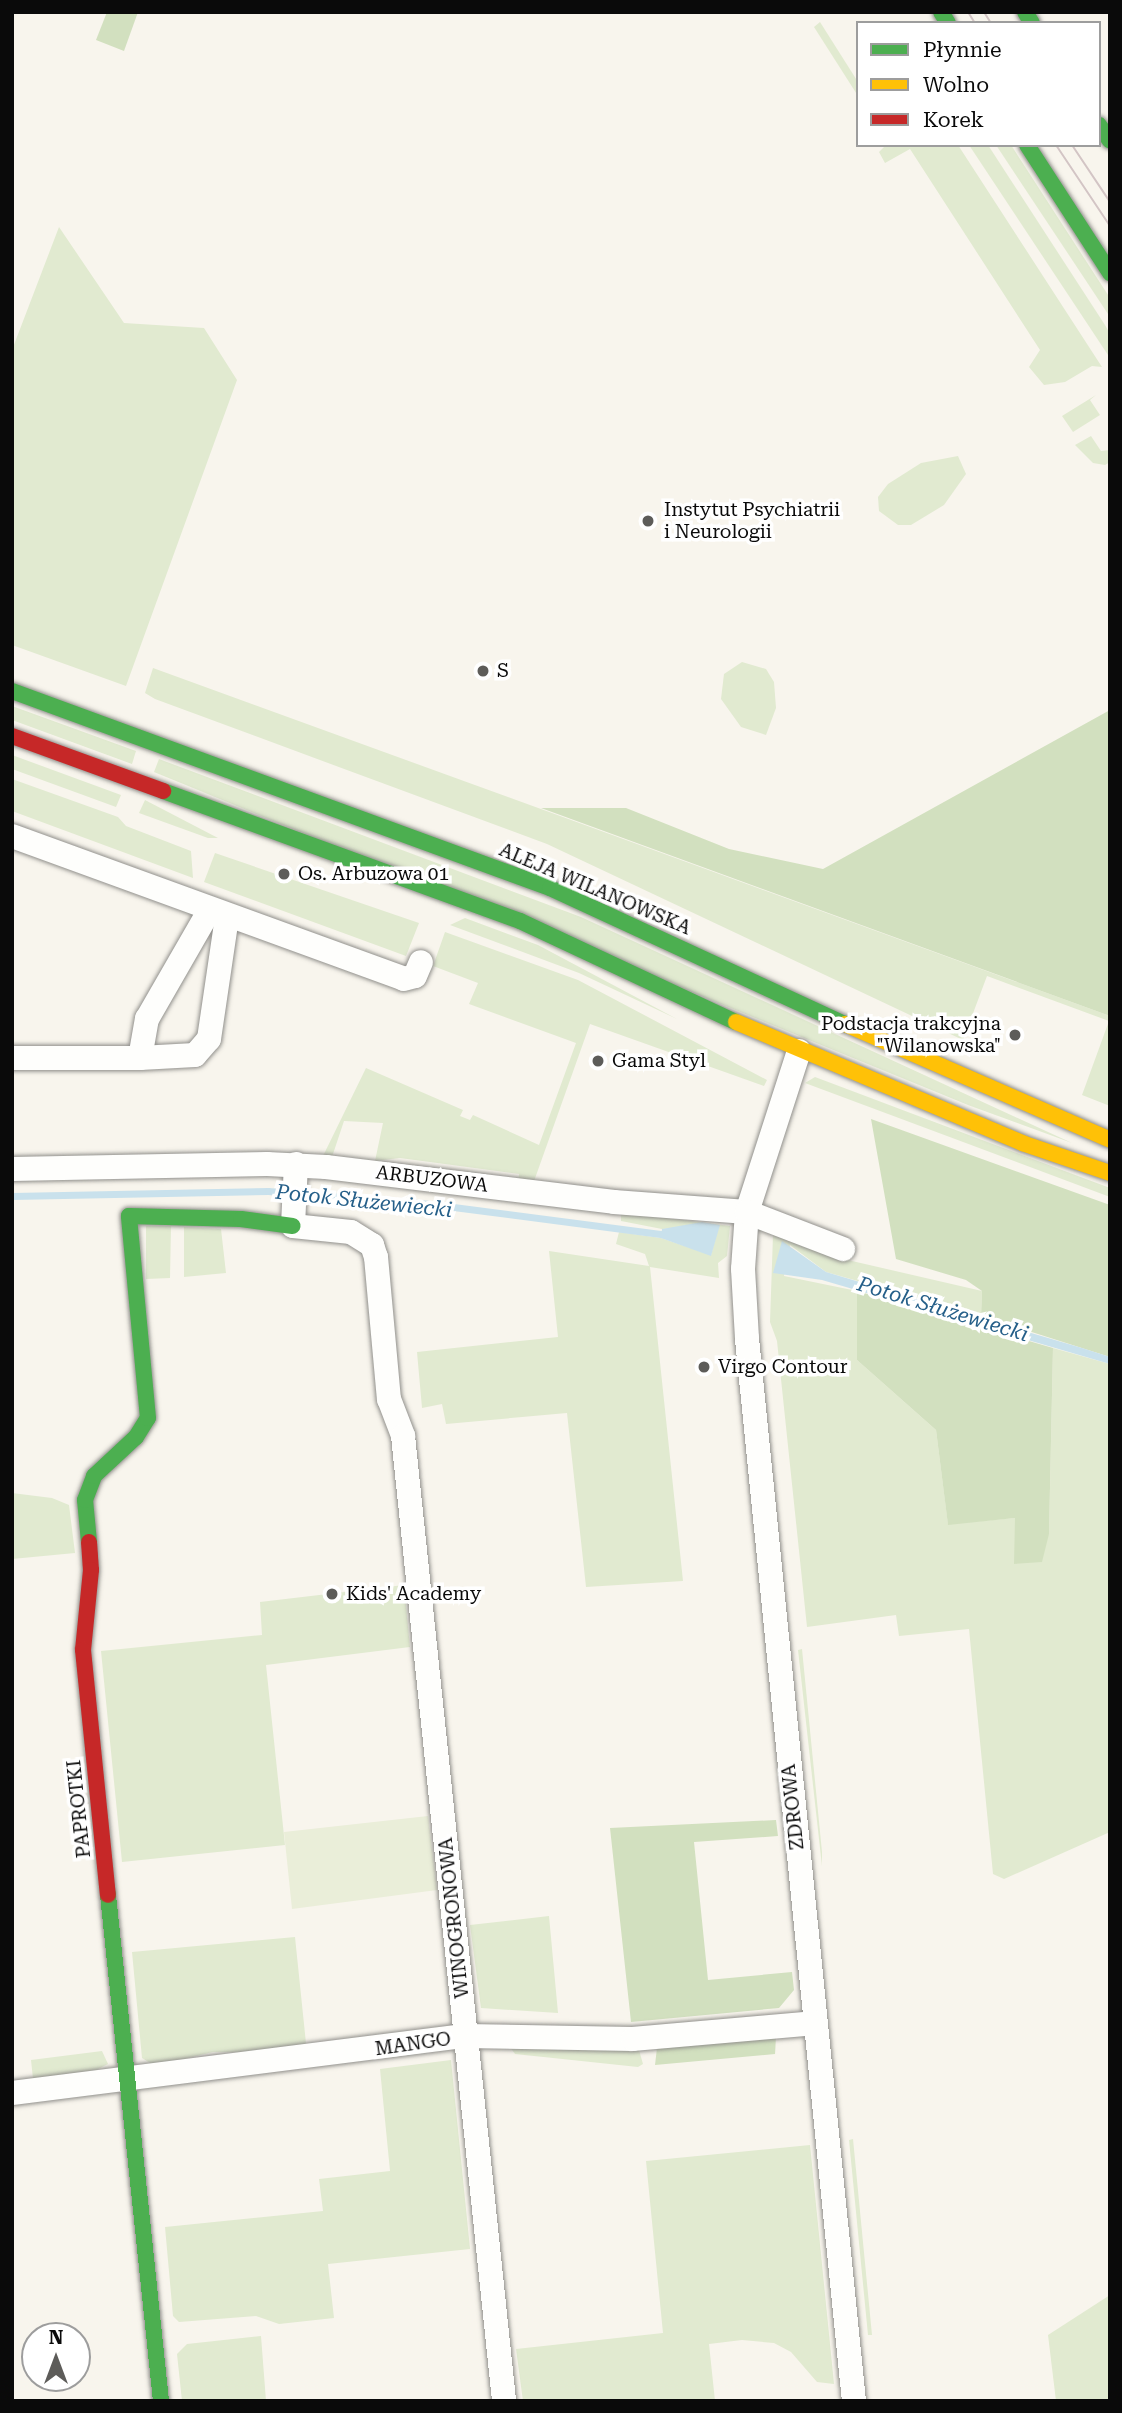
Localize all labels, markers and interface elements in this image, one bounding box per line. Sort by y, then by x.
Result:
legend [856,21,1101,147]
text: Płynnie [923,38,1002,62]
text: Wolno [923,73,989,97]
text: Korek [923,108,984,132]
place label: Instytut Psychiatrii i Neurologii [664,499,840,543]
marker: Instytut Psychiatrii i Neurologii [638,511,658,531]
place label: S [497,660,509,682]
marker: S [475,663,491,679]
street label: ALEJA WILANOWSKA [496,838,694,940]
place label: Os. Arbuzowa 01 [298,863,449,885]
marker: Os. Arbuzowa 01 [276,866,292,882]
place label: Podstacja trakcyjna "Wilanowska" [821,1013,1001,1057]
marker: Podstacja trakcyjna "Wilanowska" [1007,1027,1023,1043]
place label: Gama Styl [612,1050,706,1072]
marker: Gama Styl [590,1053,606,1069]
street label: ARBUZOWA [375,1161,489,1197]
water label: Potok Służewiecki [274,1179,454,1223]
water label: Potok Służewiecki [854,1271,1032,1347]
place label: Virgo Contour [718,1356,848,1378]
marker: Virgo Contour [696,1359,712,1375]
place label: Kids' Academy [346,1583,481,1605]
marker: Kids' Academy [324,1586,340,1602]
street label: PAPROTKI [63,1759,95,1859]
street label: ZDROWA [777,1763,809,1851]
street label: WINOGRONOWA [434,1837,474,1999]
street label: MANGO [374,2027,452,2061]
north arrow [21,2322,91,2392]
text: N [49,2326,63,2349]

